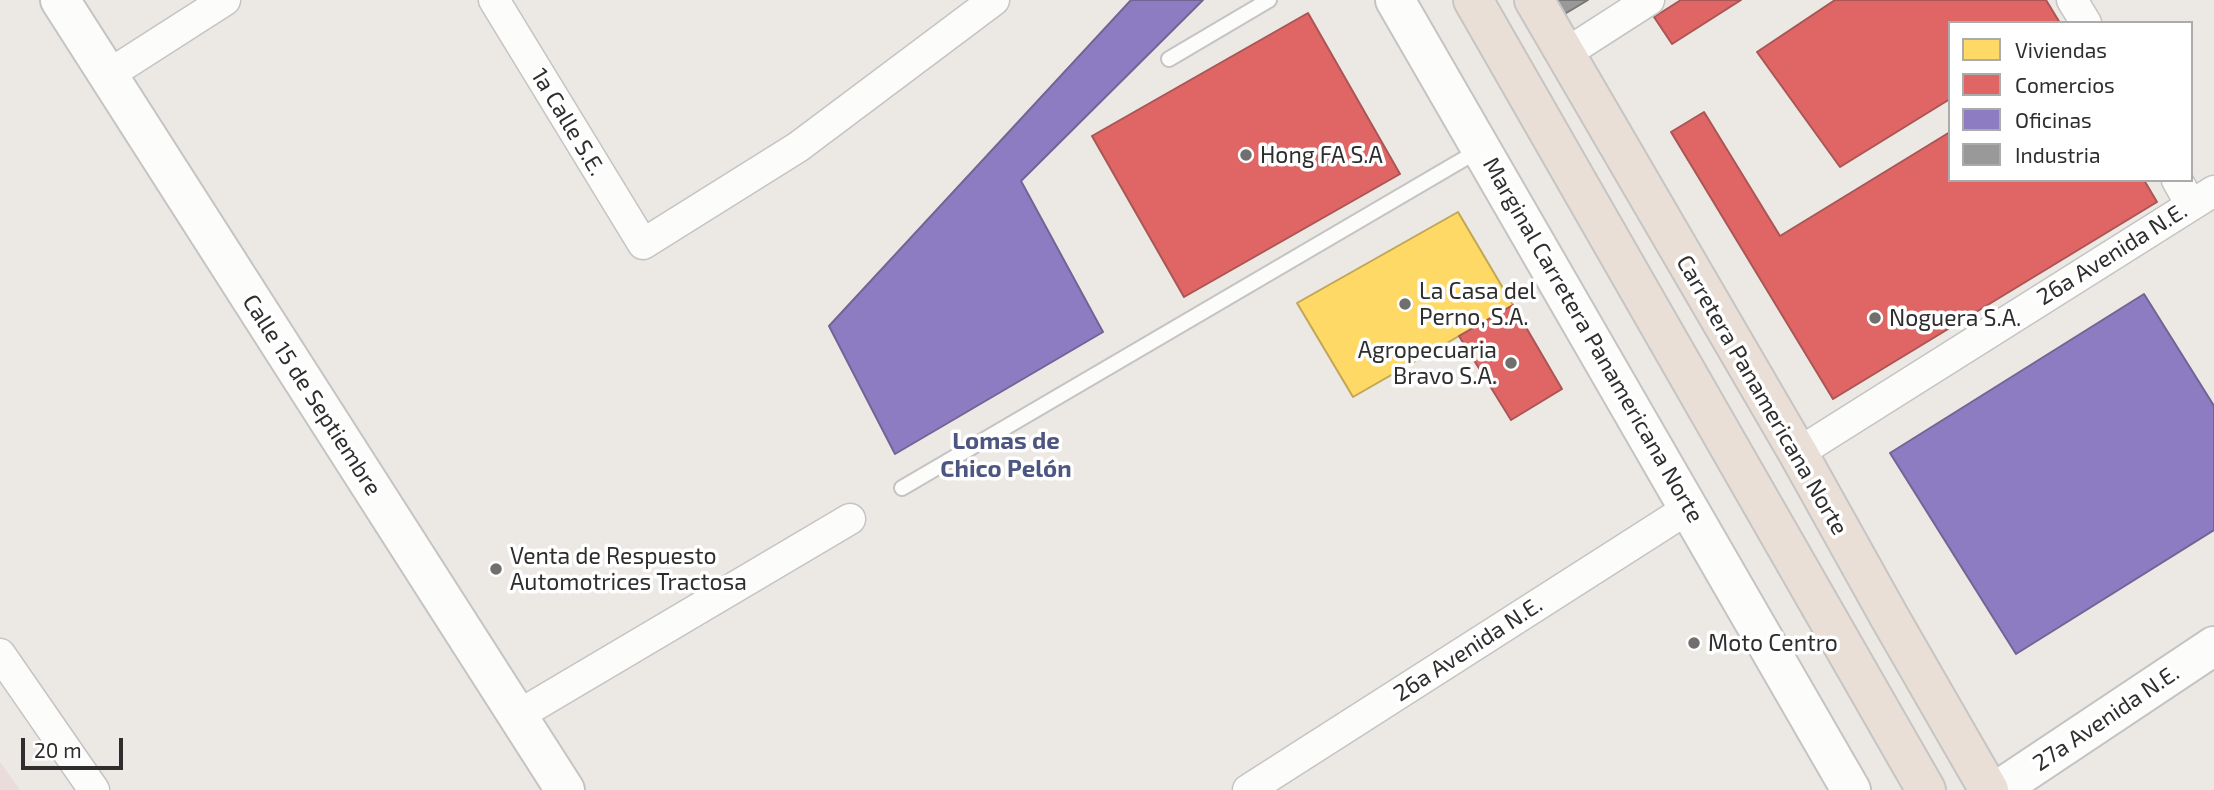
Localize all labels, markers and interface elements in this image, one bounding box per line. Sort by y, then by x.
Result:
legend [1948,21,2193,182]
text: Viviendas [2015,37,2107,62]
street label: 1a Calle S.E. [525,63,611,181]
text: Comercios [2015,72,2115,97]
text: Oficinas [2015,107,2092,132]
place label: Hong FA S.A [1260,141,1383,169]
text: Industria [2015,142,2101,167]
marker: Hong FA S.A [1238,147,1254,163]
street label: Marginal Carretera Panamericana Norte [1477,153,1709,527]
street label: 26a Avenida N.E. [2032,197,2192,311]
street label: Carretera Panamericana Norte [1670,250,1854,540]
place label: La Casa del Perno, S.A. [1419,277,1536,331]
street label: Calle 15 de Septiembre [237,289,387,501]
marker: La Casa del Perno, S.A. [1397,296,1413,312]
place label: Noguera S.A. [1889,304,2021,332]
marker: Noguera S.A. [1867,310,1883,326]
place label: Agropecuaria Bravo S.A. [1358,336,1497,390]
marker: Agropecuaria Bravo S.A. [1503,355,1519,371]
district label: Lomas de Chico Pelón [940,427,1072,483]
place label: Venta de Respuesto Automotrices Tractosa [510,542,747,596]
marker: Venta de Respuesto Automotrices Tractosa [488,561,504,577]
street label: 26a Avenida N.E. [1388,591,1548,707]
place label: Moto Centro [1708,629,1838,657]
marker: Moto Centro [1686,635,1702,651]
street label: 27a Avenida N.E. [2028,659,2184,777]
scale bar [24,724,126,768]
text: 20 m [34,737,82,762]

